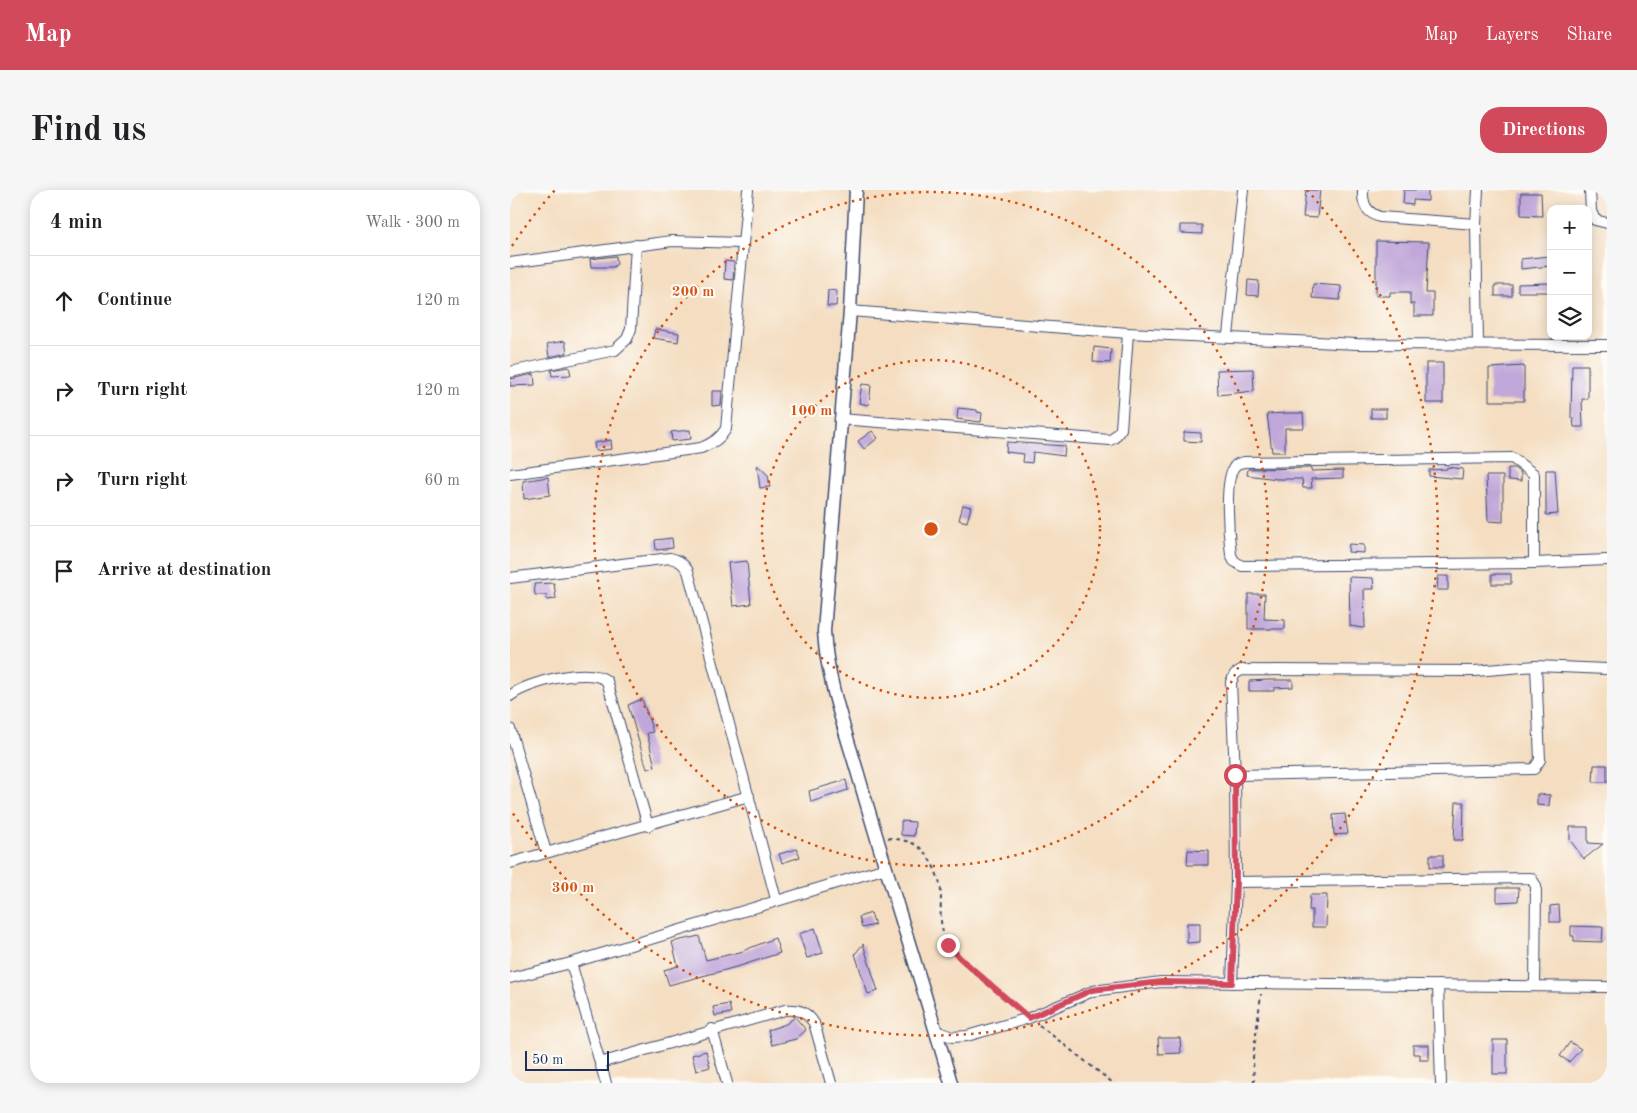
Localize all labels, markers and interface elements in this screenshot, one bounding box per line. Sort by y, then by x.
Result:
text: Map [25,23,72,47]
text: Map [1424,26,1458,44]
text: Layers [1486,26,1538,44]
text: Share [1566,26,1612,44]
button: Directions [1480,107,1607,153]
text: Find us [30,113,146,148]
map controls [1547,205,1592,340]
button: + [1547,205,1592,250]
text: 4 min [50,212,103,233]
text: Walk · 300 m [365,215,460,231]
button: − [1547,250,1592,295]
text: 200 m [672,285,714,300]
icon: ahead [50,287,78,315]
text: Continue [97,291,172,310]
text: 120 m [415,293,460,309]
button: layers [1547,295,1592,340]
icon: right [50,377,78,405]
text: Turn right [97,381,187,400]
text: 120 m [415,383,460,399]
text: 100 m [790,404,832,419]
icon: right [50,467,78,495]
text: Turn right [97,471,187,490]
text: 60 m [424,473,460,489]
centre of rings [922,520,940,538]
icon: arrive [50,557,78,585]
text: Arrive at destination [97,561,271,580]
route start [1224,764,1247,787]
text: 300 m [552,881,594,896]
route end [937,934,960,957]
scale bar [525,1048,609,1071]
text: 50 m [532,1053,563,1067]

